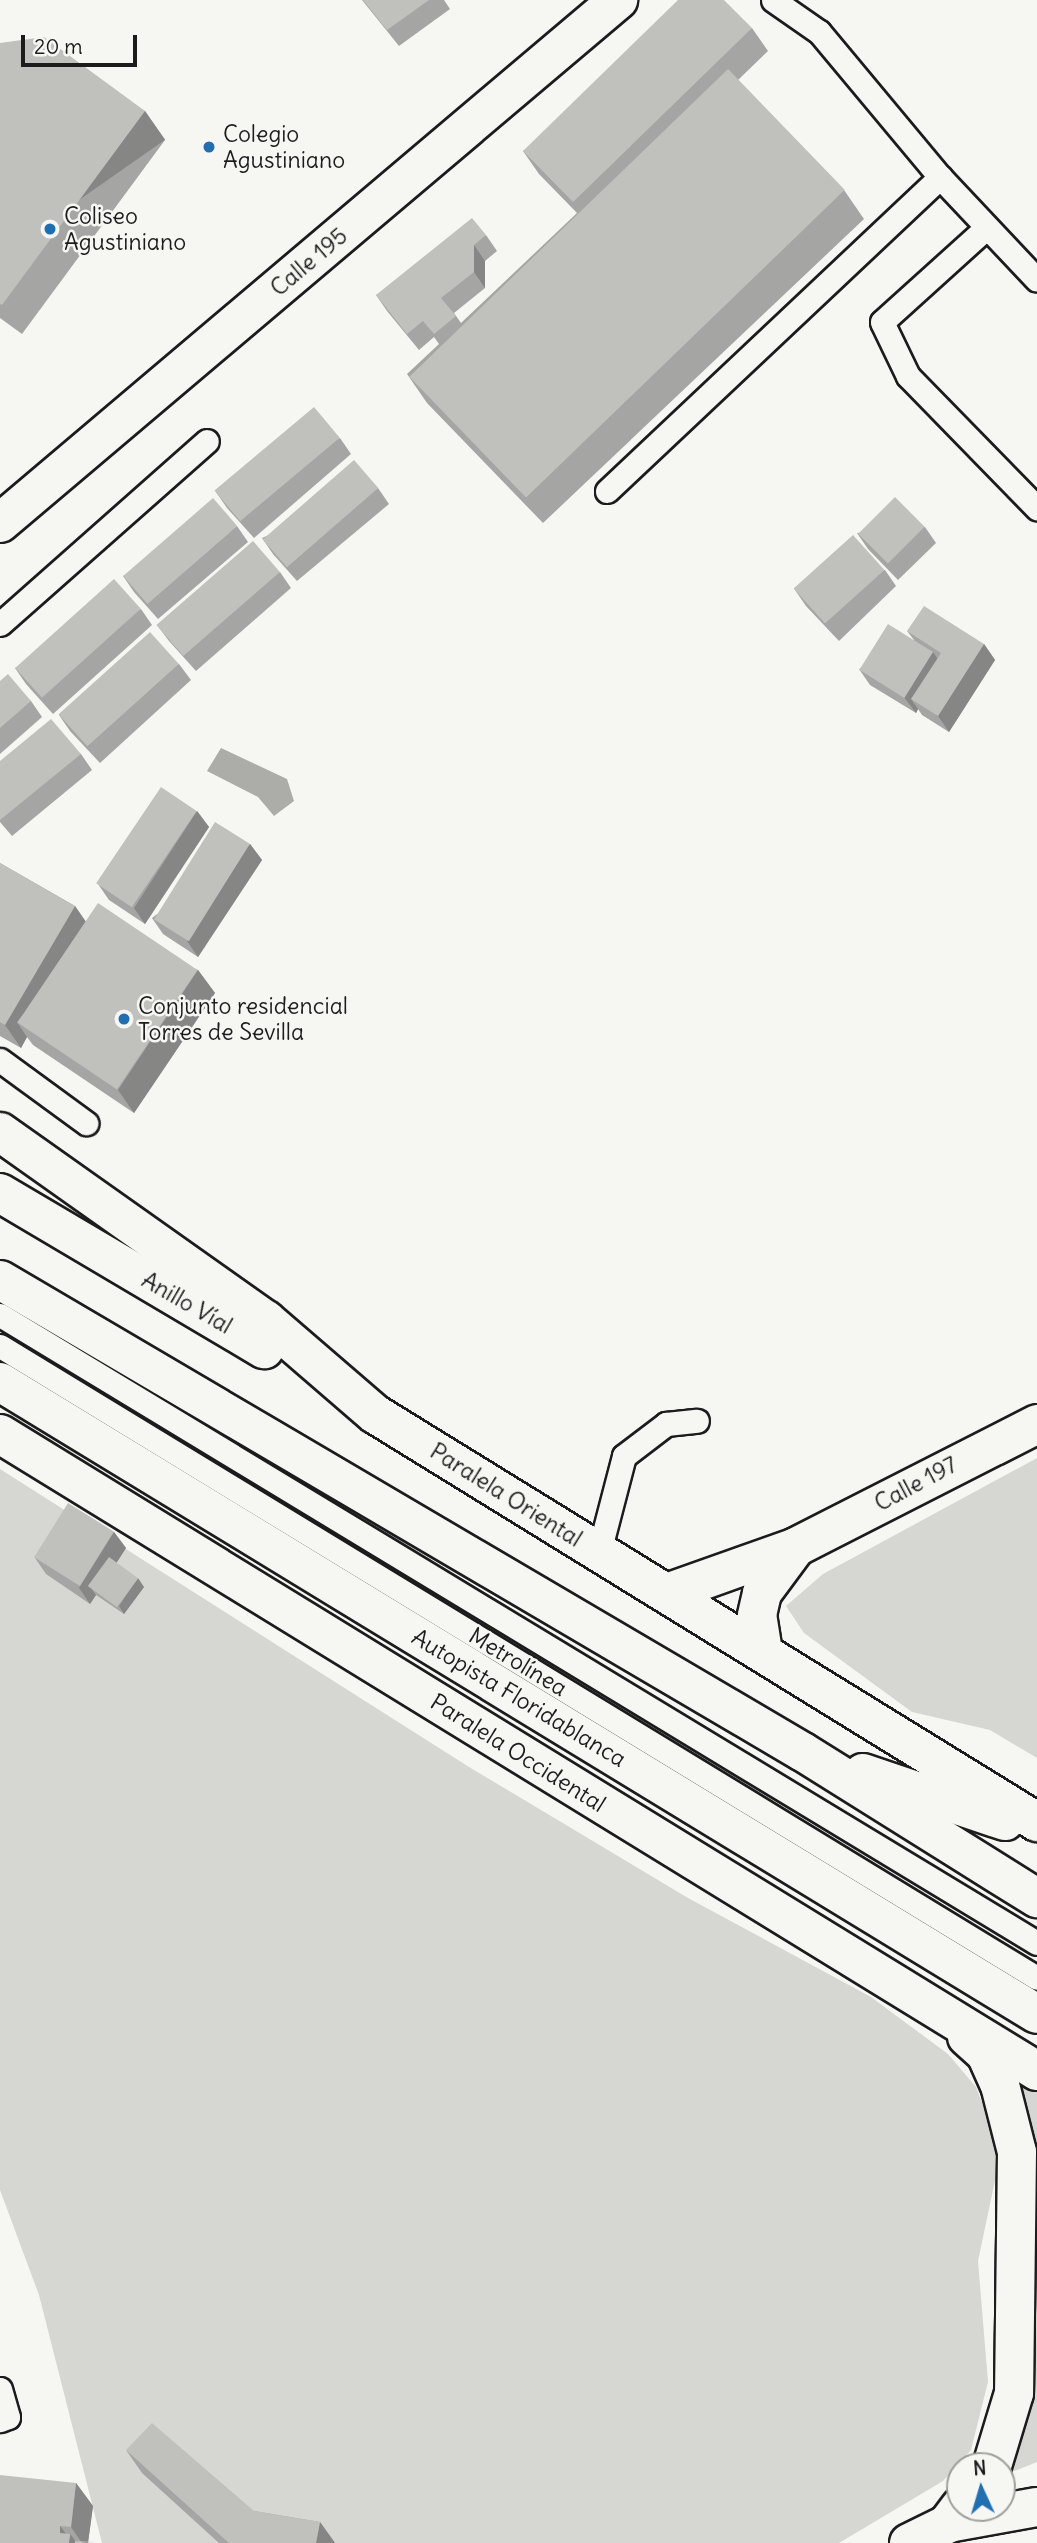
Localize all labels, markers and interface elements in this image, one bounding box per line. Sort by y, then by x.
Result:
scale bar [24,21,140,65]
text: 20 m [34,33,83,60]
place label: Colegio Agustiniano [223,120,345,174]
marker: Colegio Agustiniano [201,139,217,155]
place label: Coliseo Agustiniano [64,202,186,256]
marker: Coliseo Agustiniano [42,221,58,237]
street label: Calle 195 [265,222,353,302]
place label: Conjunto residencial Torres de Sevilla [138,992,348,1046]
marker: Conjunto residencial Torres de Sevilla [116,1011,132,1027]
street label: Anillo Víal [137,1266,237,1340]
street label: Paralela Oriental [425,1437,587,1553]
street label: Calle 197 [870,1451,962,1517]
street label: Metrolínea [464,1622,572,1702]
street label: Autopista Floridablanca [407,1623,631,1773]
street label: Paralela Occidental [425,1688,611,1818]
north arrow [946,2452,1016,2522]
text: N [972,2456,987,2480]

